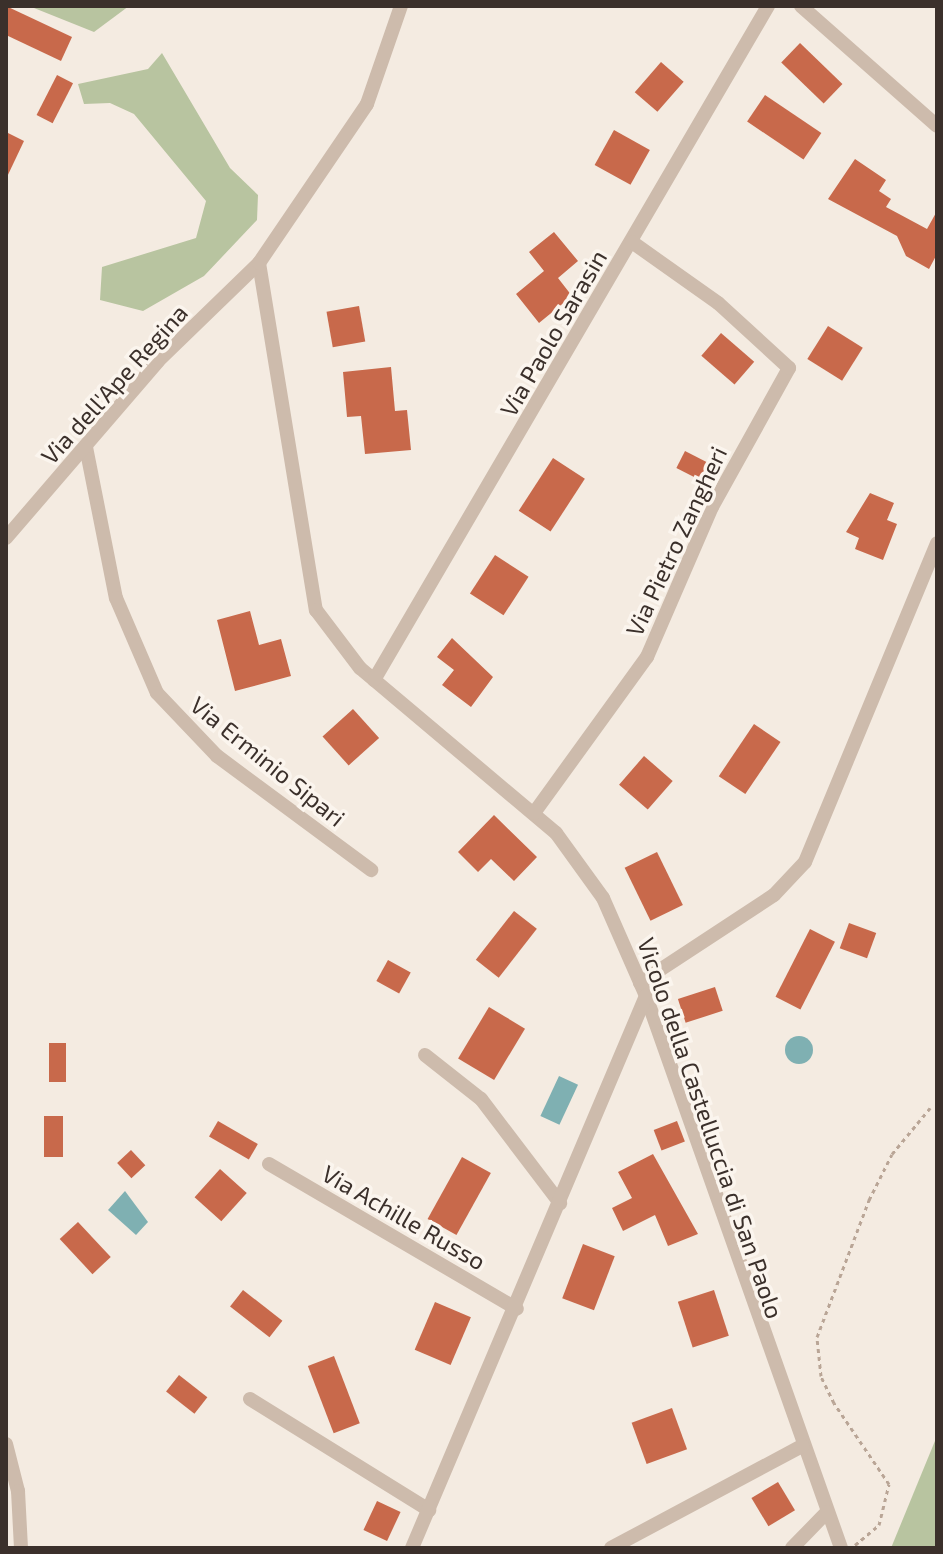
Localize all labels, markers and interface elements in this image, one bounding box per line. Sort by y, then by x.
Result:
street label: Via Paolo Sarasin [494,245,612,421]
street label: Via dell'Ape Regina [35,298,193,470]
street label: Via Pietro Zangheri [619,442,733,640]
street label: Via Erminio Sipari [185,690,351,832]
street label: Vicolo della Castelluccia di San Paolo [632,934,790,1322]
street label: Via Achille Russo [317,1158,491,1276]

